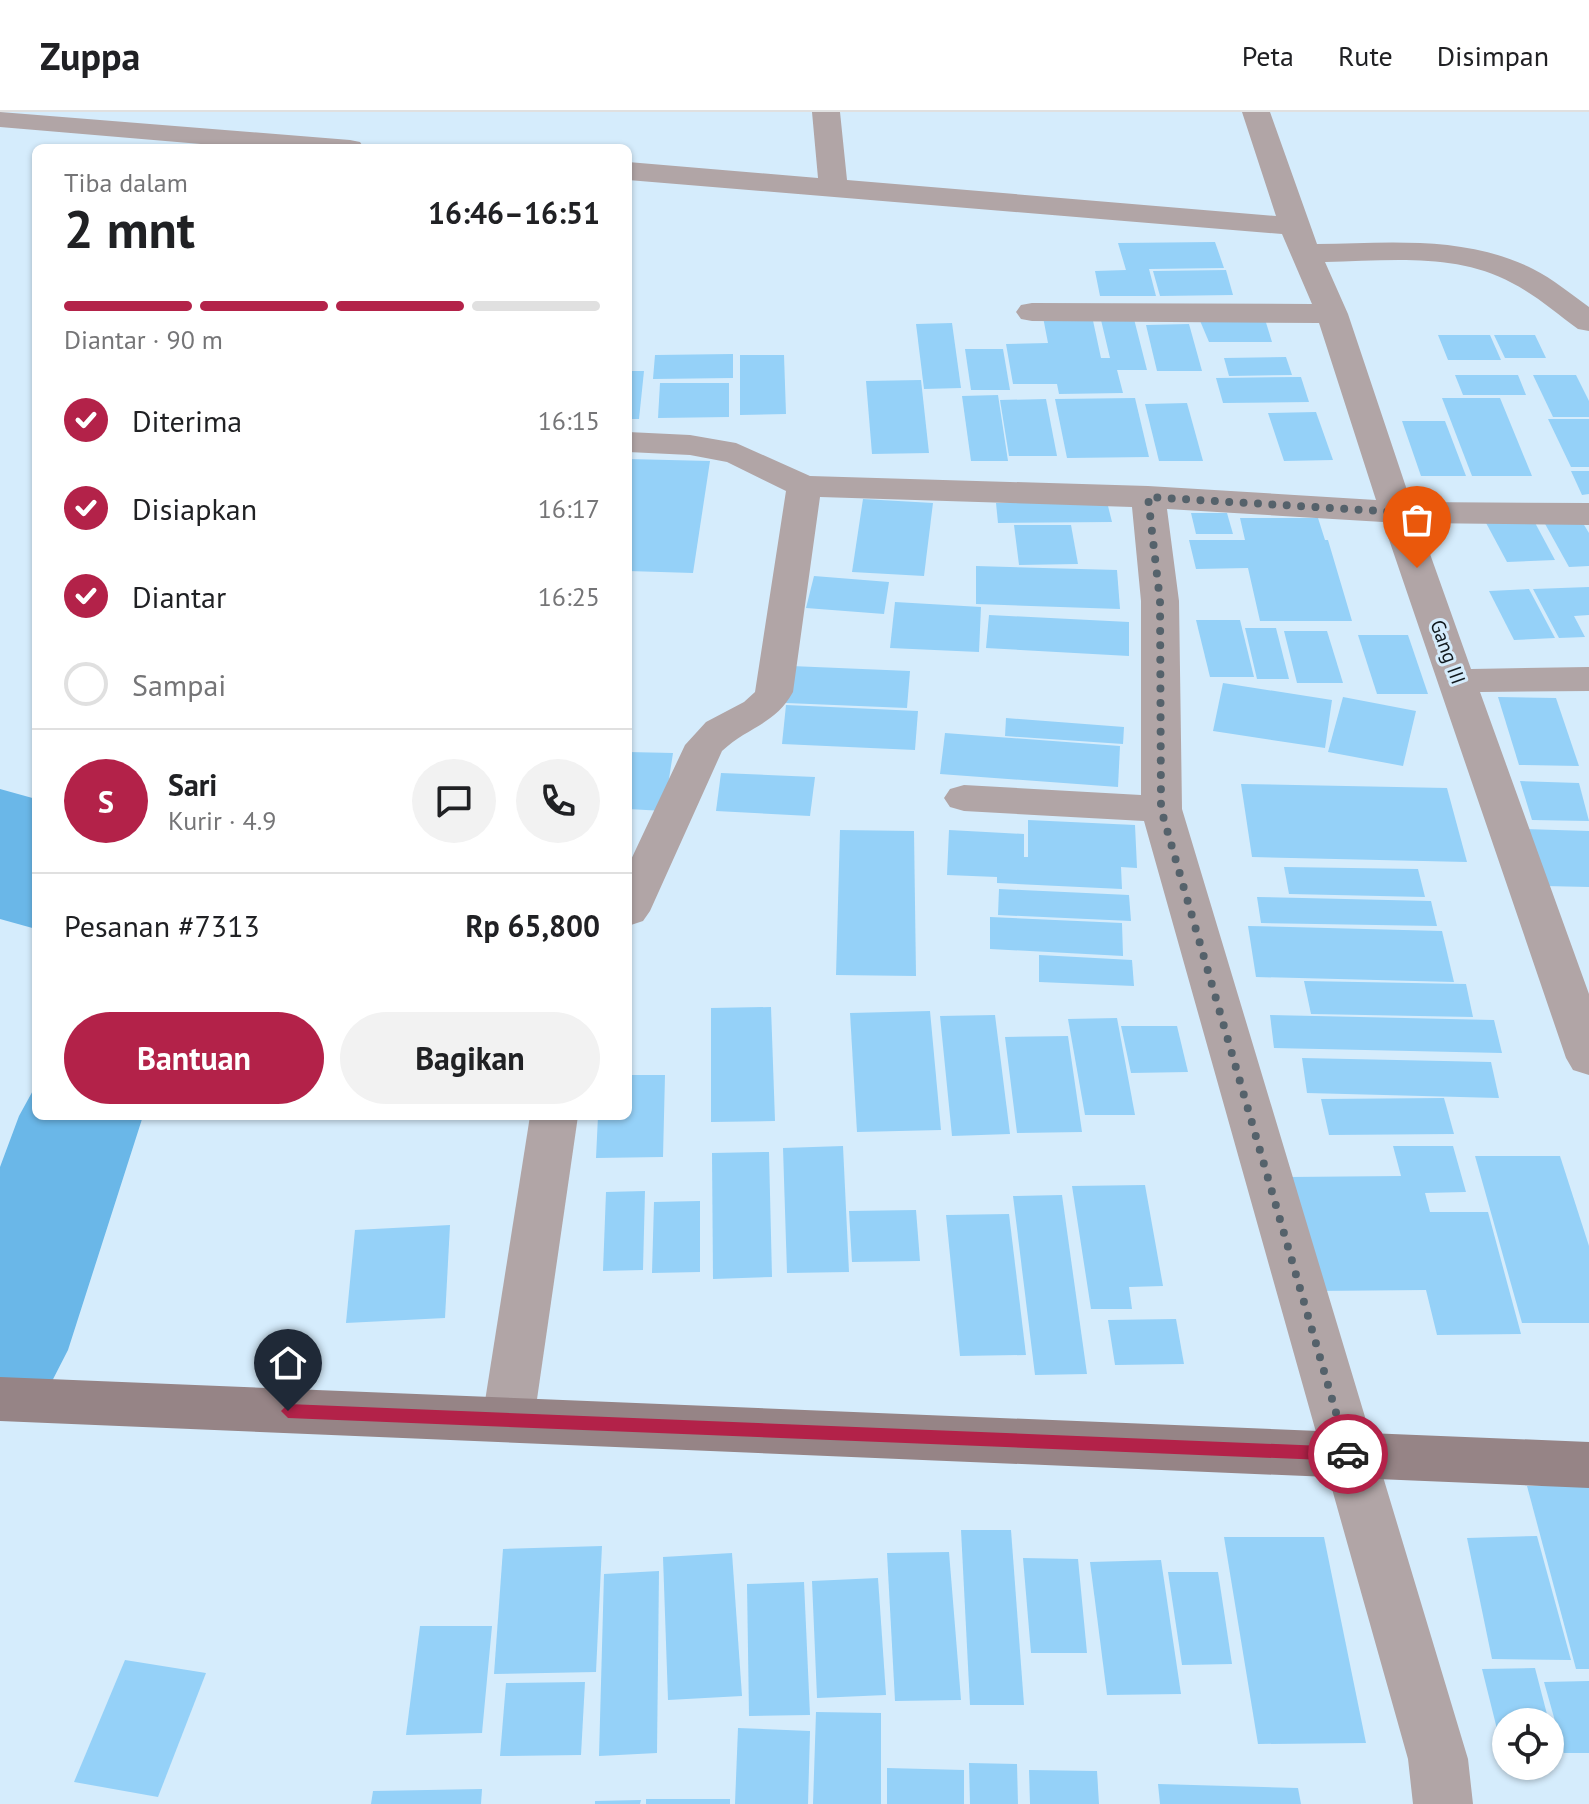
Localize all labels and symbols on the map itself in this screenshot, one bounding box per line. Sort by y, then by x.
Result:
pin [1383,486,1451,568]
street label: Gang III [1424,616,1472,688]
pin [254,1329,322,1411]
courier [1308,1414,1388,1494]

